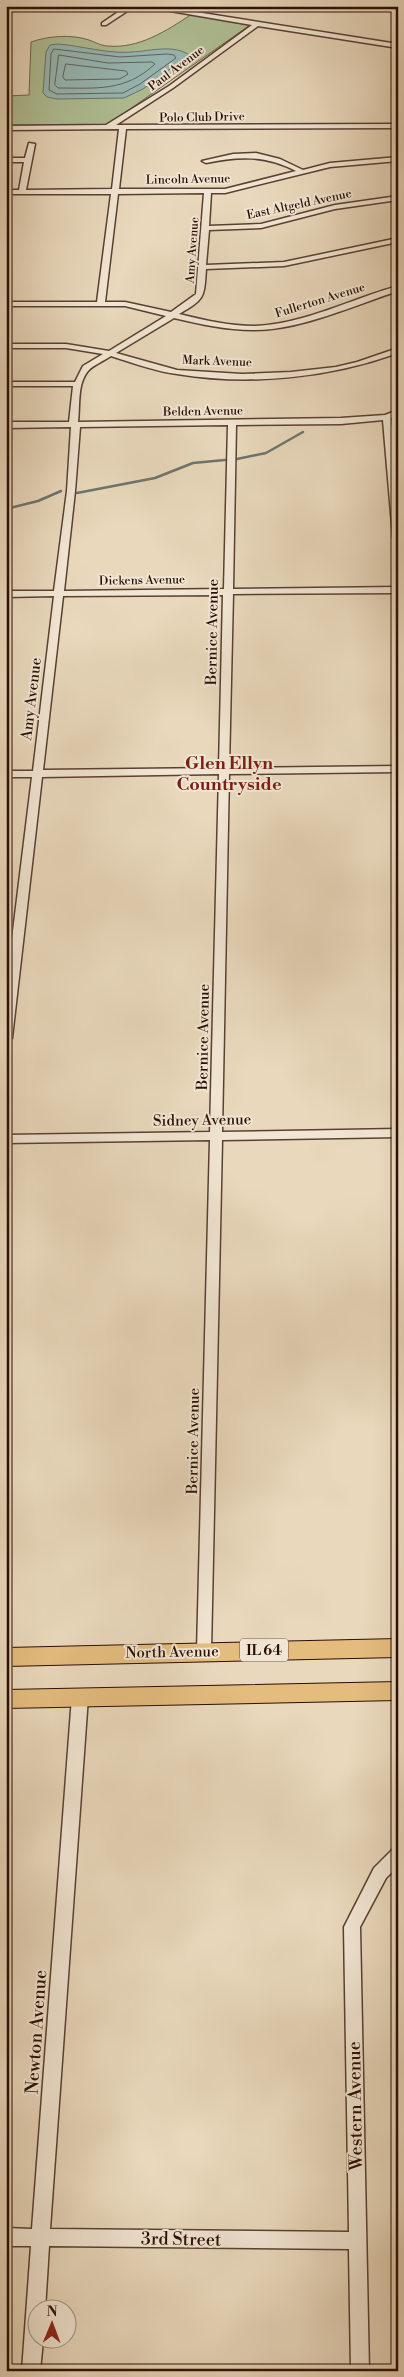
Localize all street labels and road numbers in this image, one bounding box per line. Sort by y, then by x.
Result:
street label: Paul Avenue [145,43,207,94]
street label: Polo Club Drive [159,109,245,126]
street label: Lincoln Avenue [146,171,230,188]
street label: East Altgeld Avenue [245,186,353,223]
street label: Amy Avenue [183,216,202,285]
street label: Fullerton Avenue [273,280,367,321]
street label: Mark Avenue [182,353,252,370]
street label: Belden Avenue [162,403,243,420]
street label: Dickens Avenue [99,572,185,589]
street label: Bernice Avenue [202,579,223,686]
street label: Amy Avenue [17,657,46,742]
street label: Bernice Avenue [193,984,214,1091]
street label: Sidney Avenue [153,1110,251,1131]
street label: Bernice Avenue [183,1388,204,1495]
road number: IL 64 [240,1638,288,1662]
street label: North Avenue [125,1642,219,1663]
street label: Newton Avenue [21,1969,52,2095]
street label: Western Avenue [343,2041,368,2172]
street label: 3rd Street [141,2227,222,2252]

